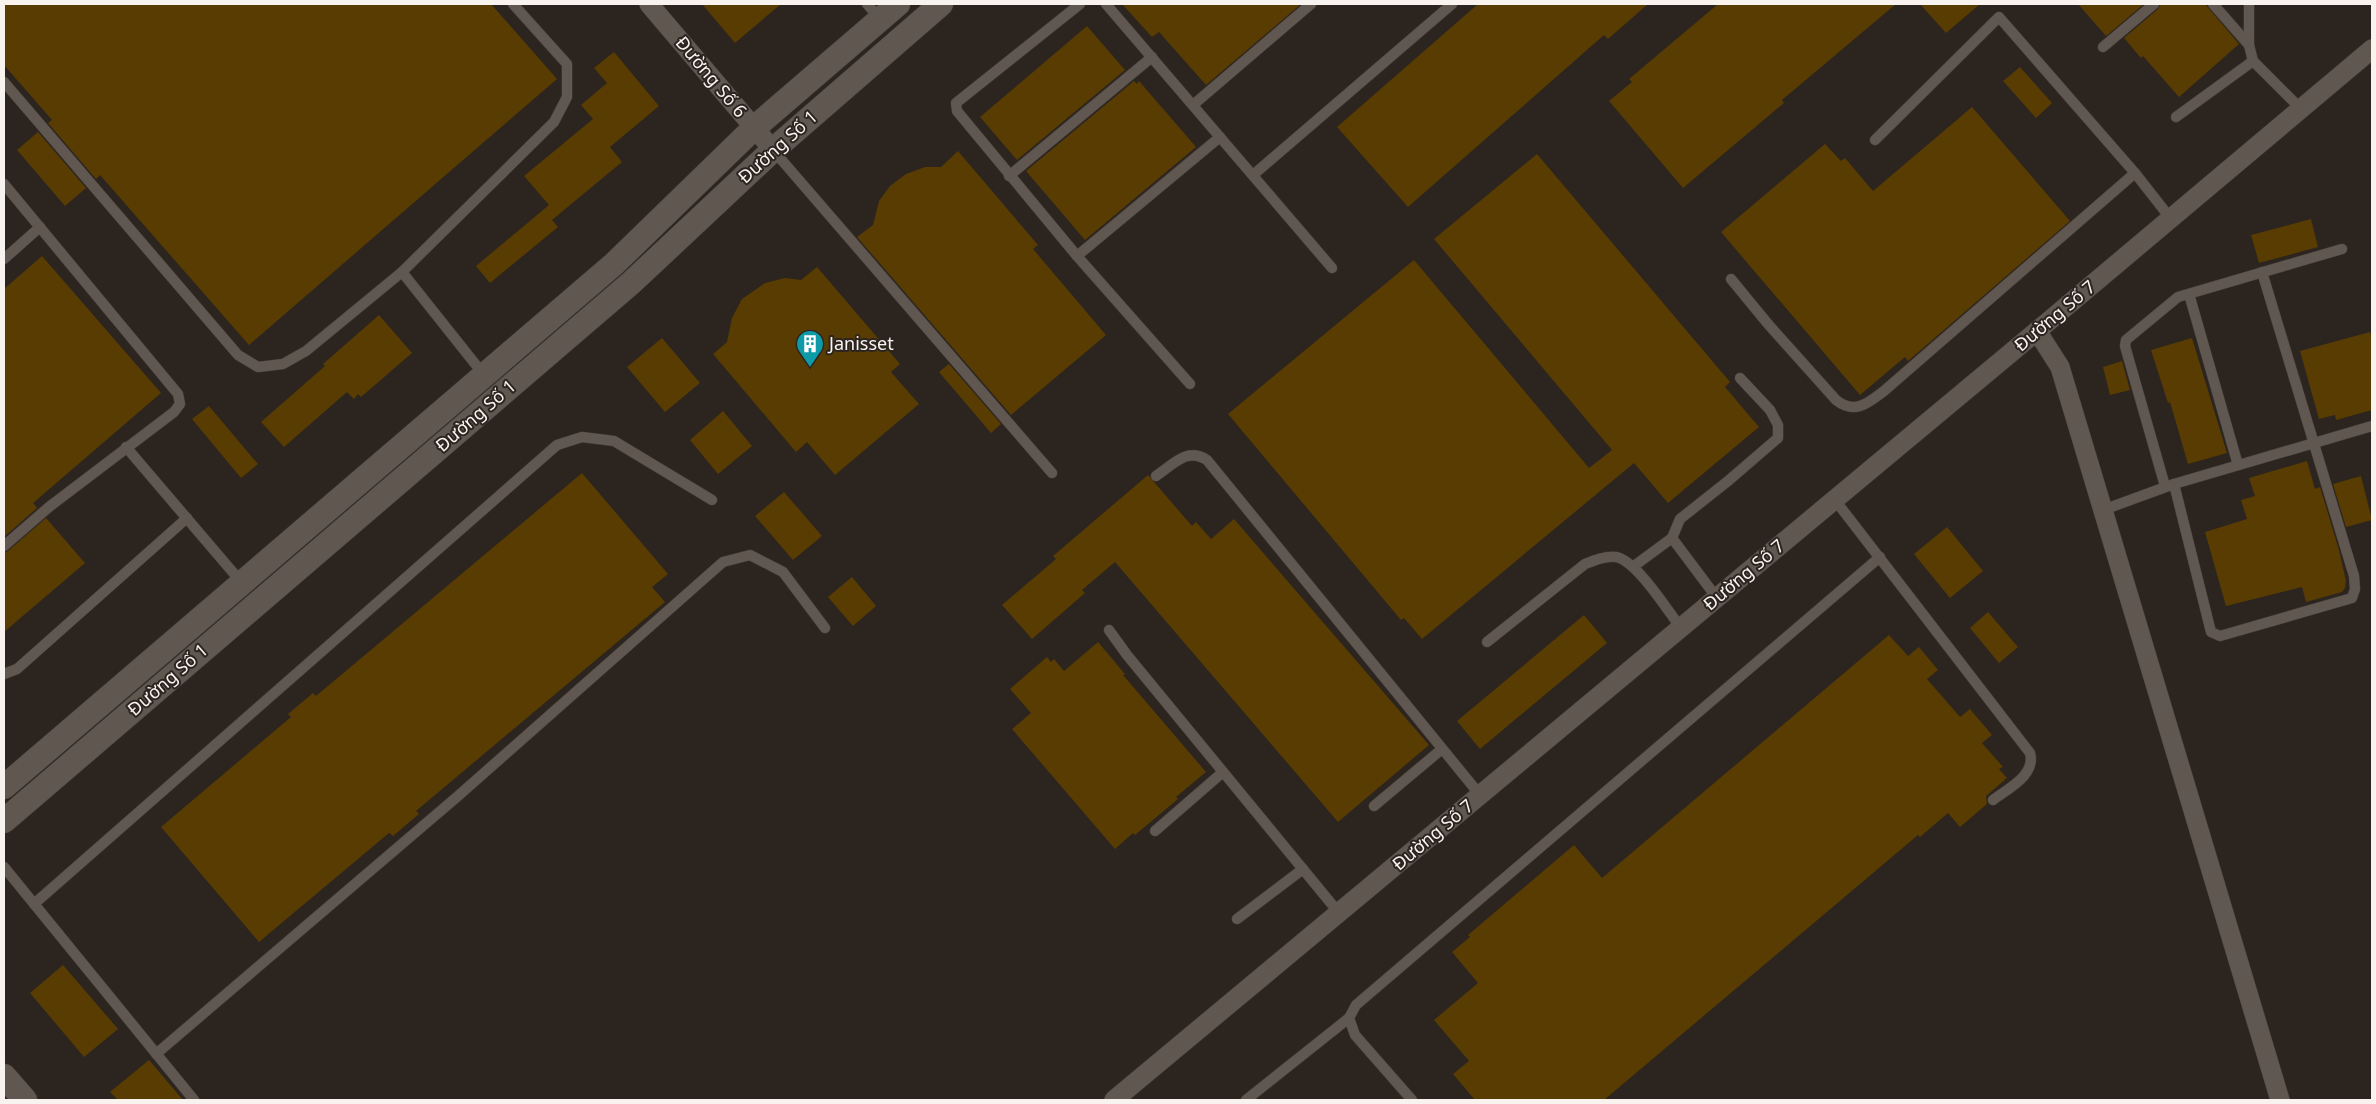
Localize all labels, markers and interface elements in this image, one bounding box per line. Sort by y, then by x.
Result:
street label: Đường Số 6 [671,31,753,122]
street label: Đường Số 1 [733,104,822,188]
street label: Đường Số 7 [2009,274,2100,356]
building icon: Janisset [795,329,825,368]
place label: Janisset [827,331,894,355]
street label: Đường Số 1 [430,374,521,457]
street label: Đường Số 7 [1698,533,1789,615]
street label: Đường Số 1 [122,638,213,721]
street label: Đường Số 7 [1387,793,1478,875]

